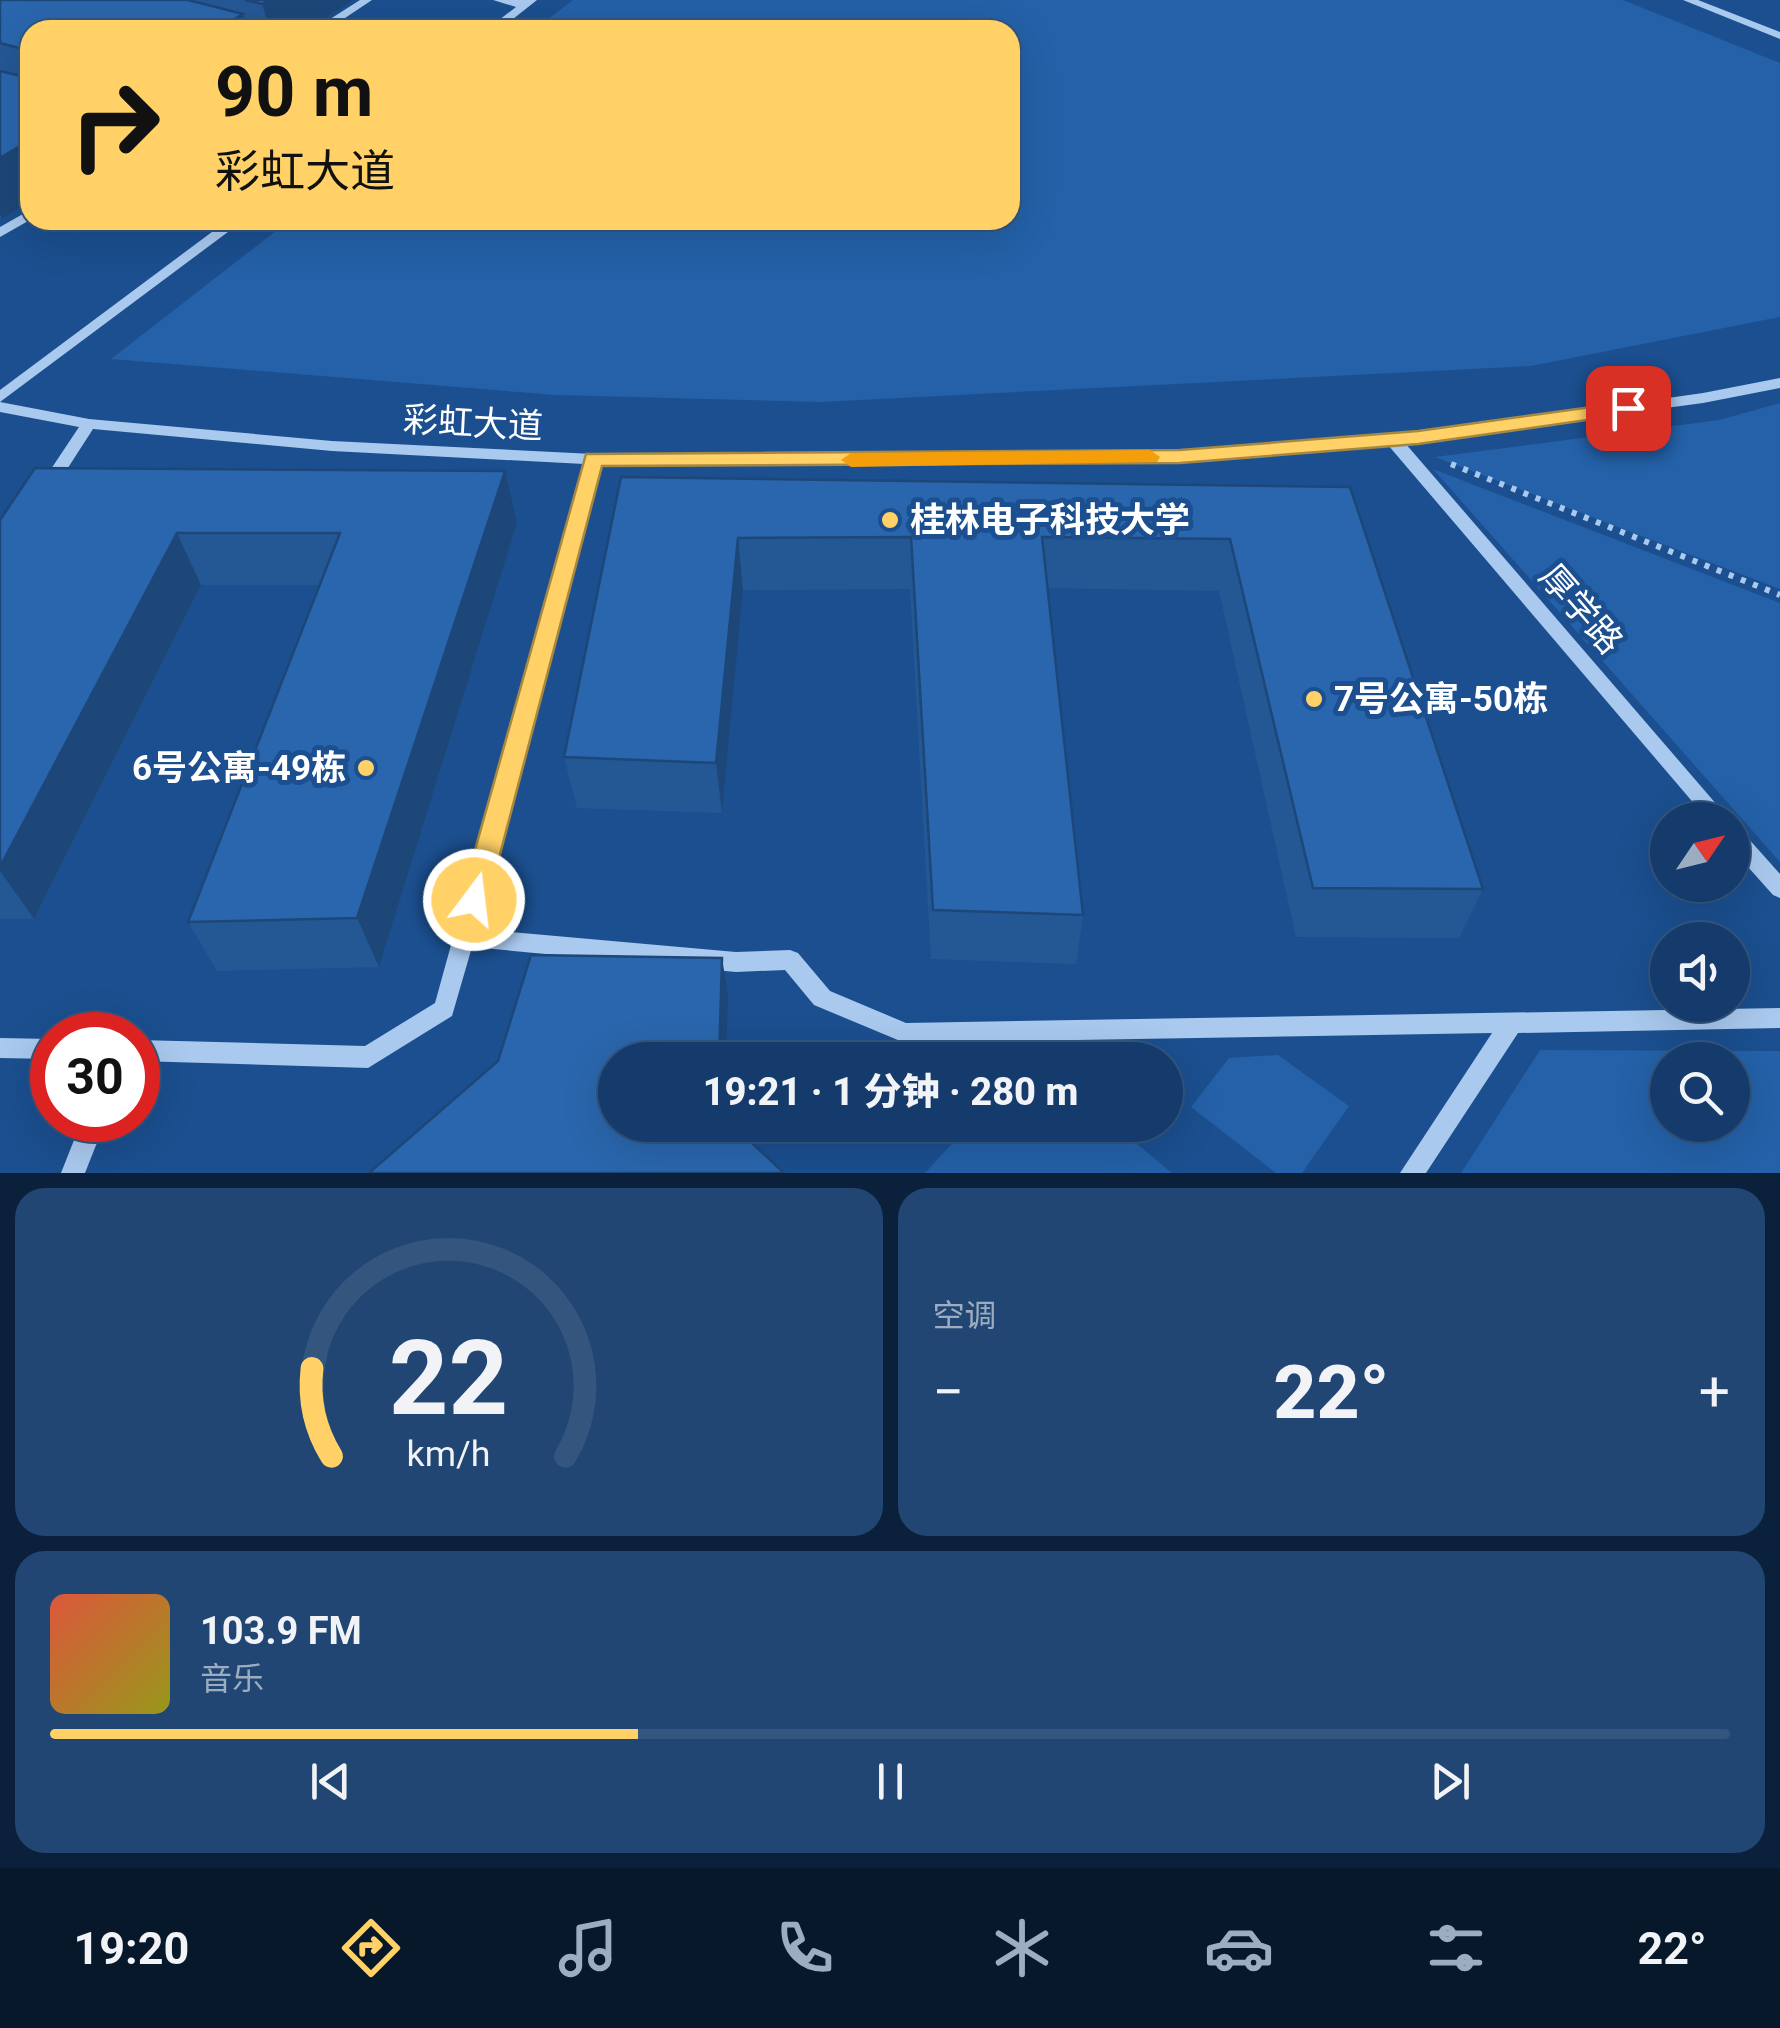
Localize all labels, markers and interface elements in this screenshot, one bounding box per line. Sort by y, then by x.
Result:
text: 90 m [215,51,373,133]
icon: right [50,60,180,190]
text: 彩虹大道 [215,145,395,198]
pin [1586,366,1671,451]
icon: arrive [1601,381,1656,436]
street label: 彩虹大道 [402,399,544,448]
place label: 桂林电子科技大学 [910,500,1190,541]
marker: 桂林电子科技大学 [879,509,901,531]
street label: 厚学路 [1531,556,1631,662]
place label: 7号公寓-50栋 [1334,679,1548,720]
marker: 7号公寓-50栋 [1303,688,1325,710]
place label: 6号公寓-49栋 [132,748,346,789]
marker: 6号公寓-49栋 [355,757,377,779]
north arrow [1650,802,1750,902]
map controls [1650,802,1750,1142]
position arrow [422,848,526,952]
button: sound [1650,922,1750,1022]
speed limit sign: 30 [30,1012,160,1142]
button: search [1650,1042,1750,1142]
text: 19:21 · 1 分钟 · 280 m [703,1070,1078,1114]
text: 空调 [933,1297,997,1335]
text: 22 [389,1318,508,1439]
text: 22° [1273,1348,1389,1436]
text: − [933,1360,964,1424]
text: + [1699,1360,1730,1424]
text: km/h [407,1433,491,1475]
text: 103.9 FM [200,1609,362,1653]
text: 音乐 [200,1660,264,1698]
icon: previous [303,1754,358,1809]
icon: pause [863,1754,918,1809]
icon: next [1423,1754,1478,1809]
icon: directions [336,1913,406,1983]
icon: music [553,1913,623,1983]
icon: phone [770,1913,840,1983]
icon: climate [987,1913,1057,1983]
icon: car [1204,1913,1274,1983]
icon: filters [1421,1913,1491,1983]
text: 19:20 [73,1922,189,1975]
text: 22° [1637,1922,1707,1975]

